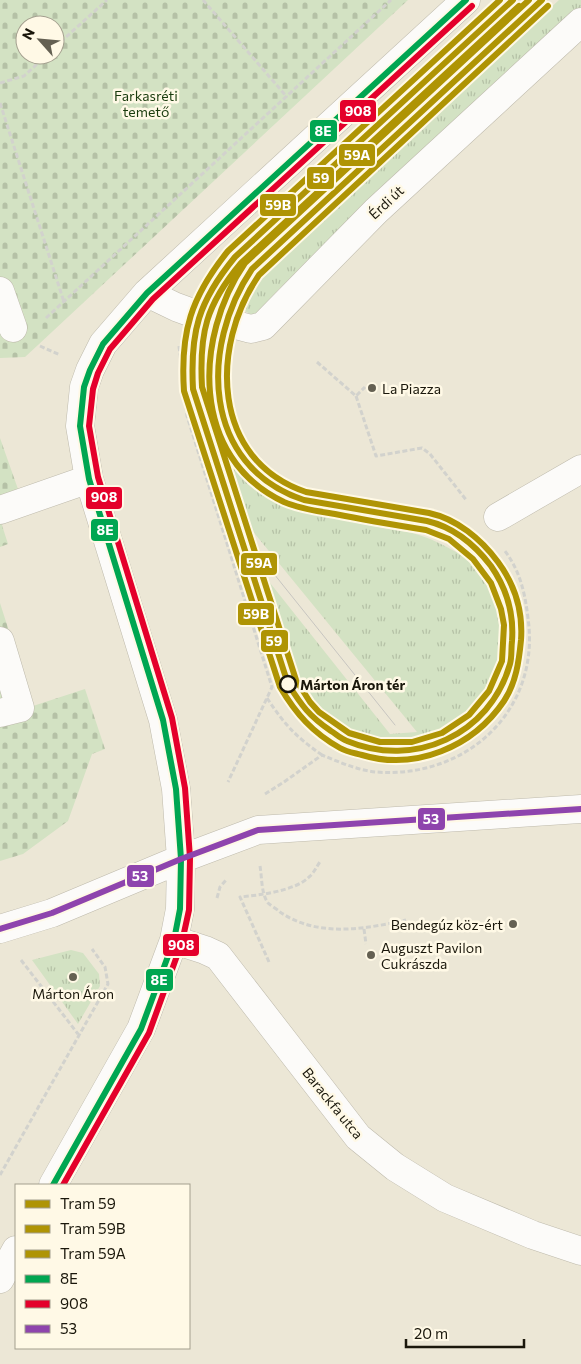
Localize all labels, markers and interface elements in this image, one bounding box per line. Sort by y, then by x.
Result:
north arrow [15,15,65,65]
text: N [18,25,38,42]
park label: Farkasréti temető [114,87,178,120]
line badge: 908 [339,99,377,123]
text: 908 [345,102,372,119]
line badge: 8E [309,119,338,143]
text: 8E [314,122,332,139]
line badge: 59A [338,143,376,167]
text: 59A [344,146,370,163]
line badge: 59 [306,166,335,190]
text: 59 [313,169,330,186]
street label: Érdi út [365,181,407,222]
line badge: 59B [259,193,297,217]
text: 59B [265,196,291,213]
place label: La Piazza [382,380,441,397]
marker: La Piazza [366,382,378,394]
line badge: 908 [85,486,123,510]
text: 908 [91,488,118,505]
line badge: 8E [90,518,119,542]
text: 8E [96,521,114,538]
line badge: 59A [240,552,278,576]
text: 59A [246,554,272,571]
line badge: 59B [237,602,275,626]
text: 59B [243,605,269,622]
line badge: 59 [260,629,289,653]
text: 59 [266,632,283,649]
marker: Márton Áron tér [279,675,297,693]
place label: Márton Áron tér [300,676,405,693]
line badge: 53 [417,807,446,831]
text: 53 [423,810,439,827]
line badge: 53 [126,864,155,888]
text: 53 [132,867,148,884]
place label: Bendegúz köz-ért [391,916,503,933]
marker: Bendegúz köz-ért [507,918,519,930]
line badge: 908 [162,933,200,957]
text: 908 [168,936,195,953]
place label: Auguszt Pavilon Cukrászda [381,939,482,972]
marker: Auguszt Pavilon Cukrászda [365,949,377,961]
line badge: 8E [145,968,174,992]
marker: Márton Áron [67,971,79,983]
text: 8E [150,971,168,988]
place label: Márton Áron [32,985,114,1002]
street label: Barackfa utca [299,1064,367,1142]
legend [15,1184,190,1349]
text: Tram 59 [60,1194,116,1212]
text: Tram 59B [60,1219,126,1237]
text: Tram 59A [60,1244,126,1262]
text: 8E [60,1269,78,1287]
text: 908 [60,1294,88,1312]
scale bar [406,1316,524,1348]
text: 53 [60,1319,77,1337]
text: 20 m [414,1324,448,1342]

